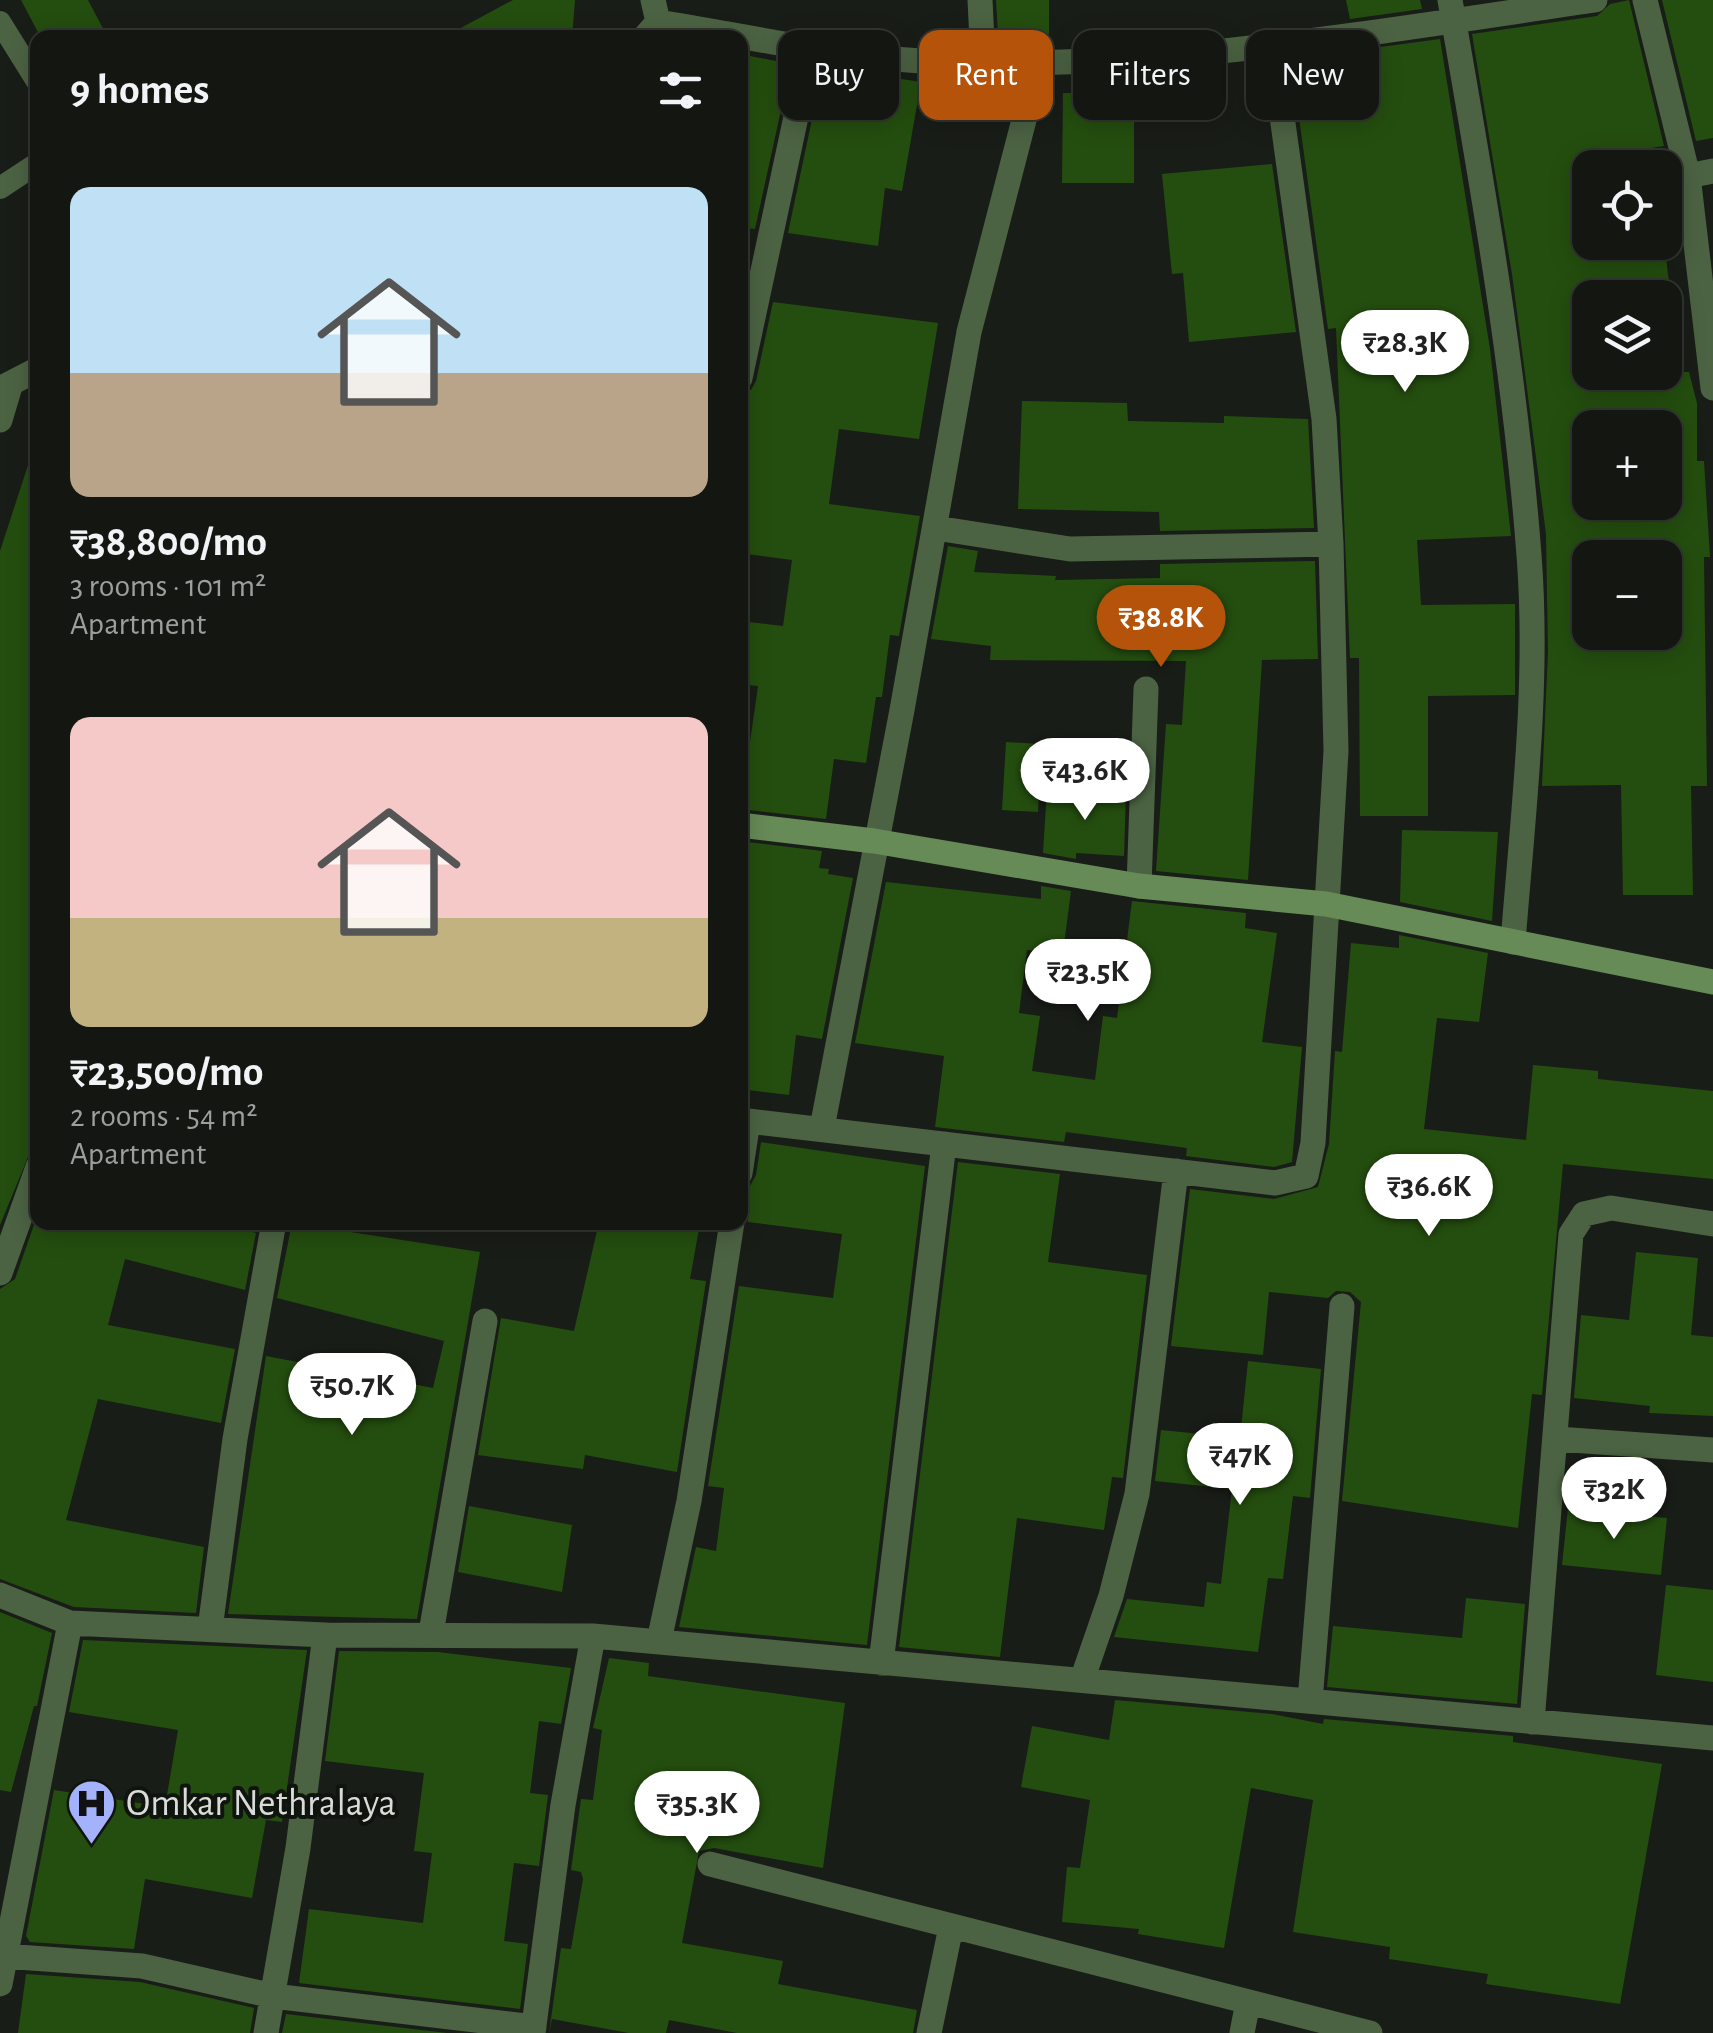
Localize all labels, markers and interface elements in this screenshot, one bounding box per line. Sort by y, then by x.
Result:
chip: Buy [778,30,899,120]
chip: Rent [919,30,1053,120]
chip: Filters [1073,30,1226,120]
chip: New [1246,30,1379,120]
icon: filters [653,63,708,118]
text: 9 homes [70,69,209,111]
map controls [1572,150,1682,650]
button: locate [1572,150,1682,260]
icon: home [299,252,479,432]
button: layers [1572,280,1682,390]
pin: ₹28.3K [1324,310,1486,395]
text: ₹28.3K [1363,326,1447,358]
button: + [1572,410,1682,520]
text: ₹38,800/mo [70,521,267,563]
button: − [1572,540,1682,650]
text: 3 rooms · 101 m² [70,570,266,602]
pin: ₹38.8K [1080,585,1242,670]
text: ₹38.8K [1119,601,1203,633]
text: Apartment [70,608,206,640]
pin: ₹43.6K [1004,738,1166,823]
text: ₹43.6K [1043,754,1127,786]
icon: home [299,782,479,962]
pin: ₹23.5K [1007,939,1169,1024]
text: ₹23.5K [1047,955,1129,987]
text: ₹23,500/mo [70,1051,264,1093]
text: 2 rooms · 54 m² [70,1100,257,1132]
text: Apartment [70,1138,206,1170]
pin: ₹36.6K [1348,1154,1510,1239]
text: ₹36.6K [1387,1170,1471,1202]
pin: ₹50.7K [271,1353,433,1438]
text: ₹50.7K [310,1369,394,1401]
pin: ₹47K [1181,1423,1299,1508]
text: ₹47K [1209,1439,1271,1471]
pin: ₹32K [1555,1457,1673,1542]
text: ₹32K [1584,1473,1644,1505]
pin: ₹35.3K [616,1771,778,1856]
hospital icon: Omkar Nethralaya [65,1778,117,1846]
place label: Omkar Nethralaya [126,1785,396,1823]
text: ₹35.3K [657,1787,737,1819]

